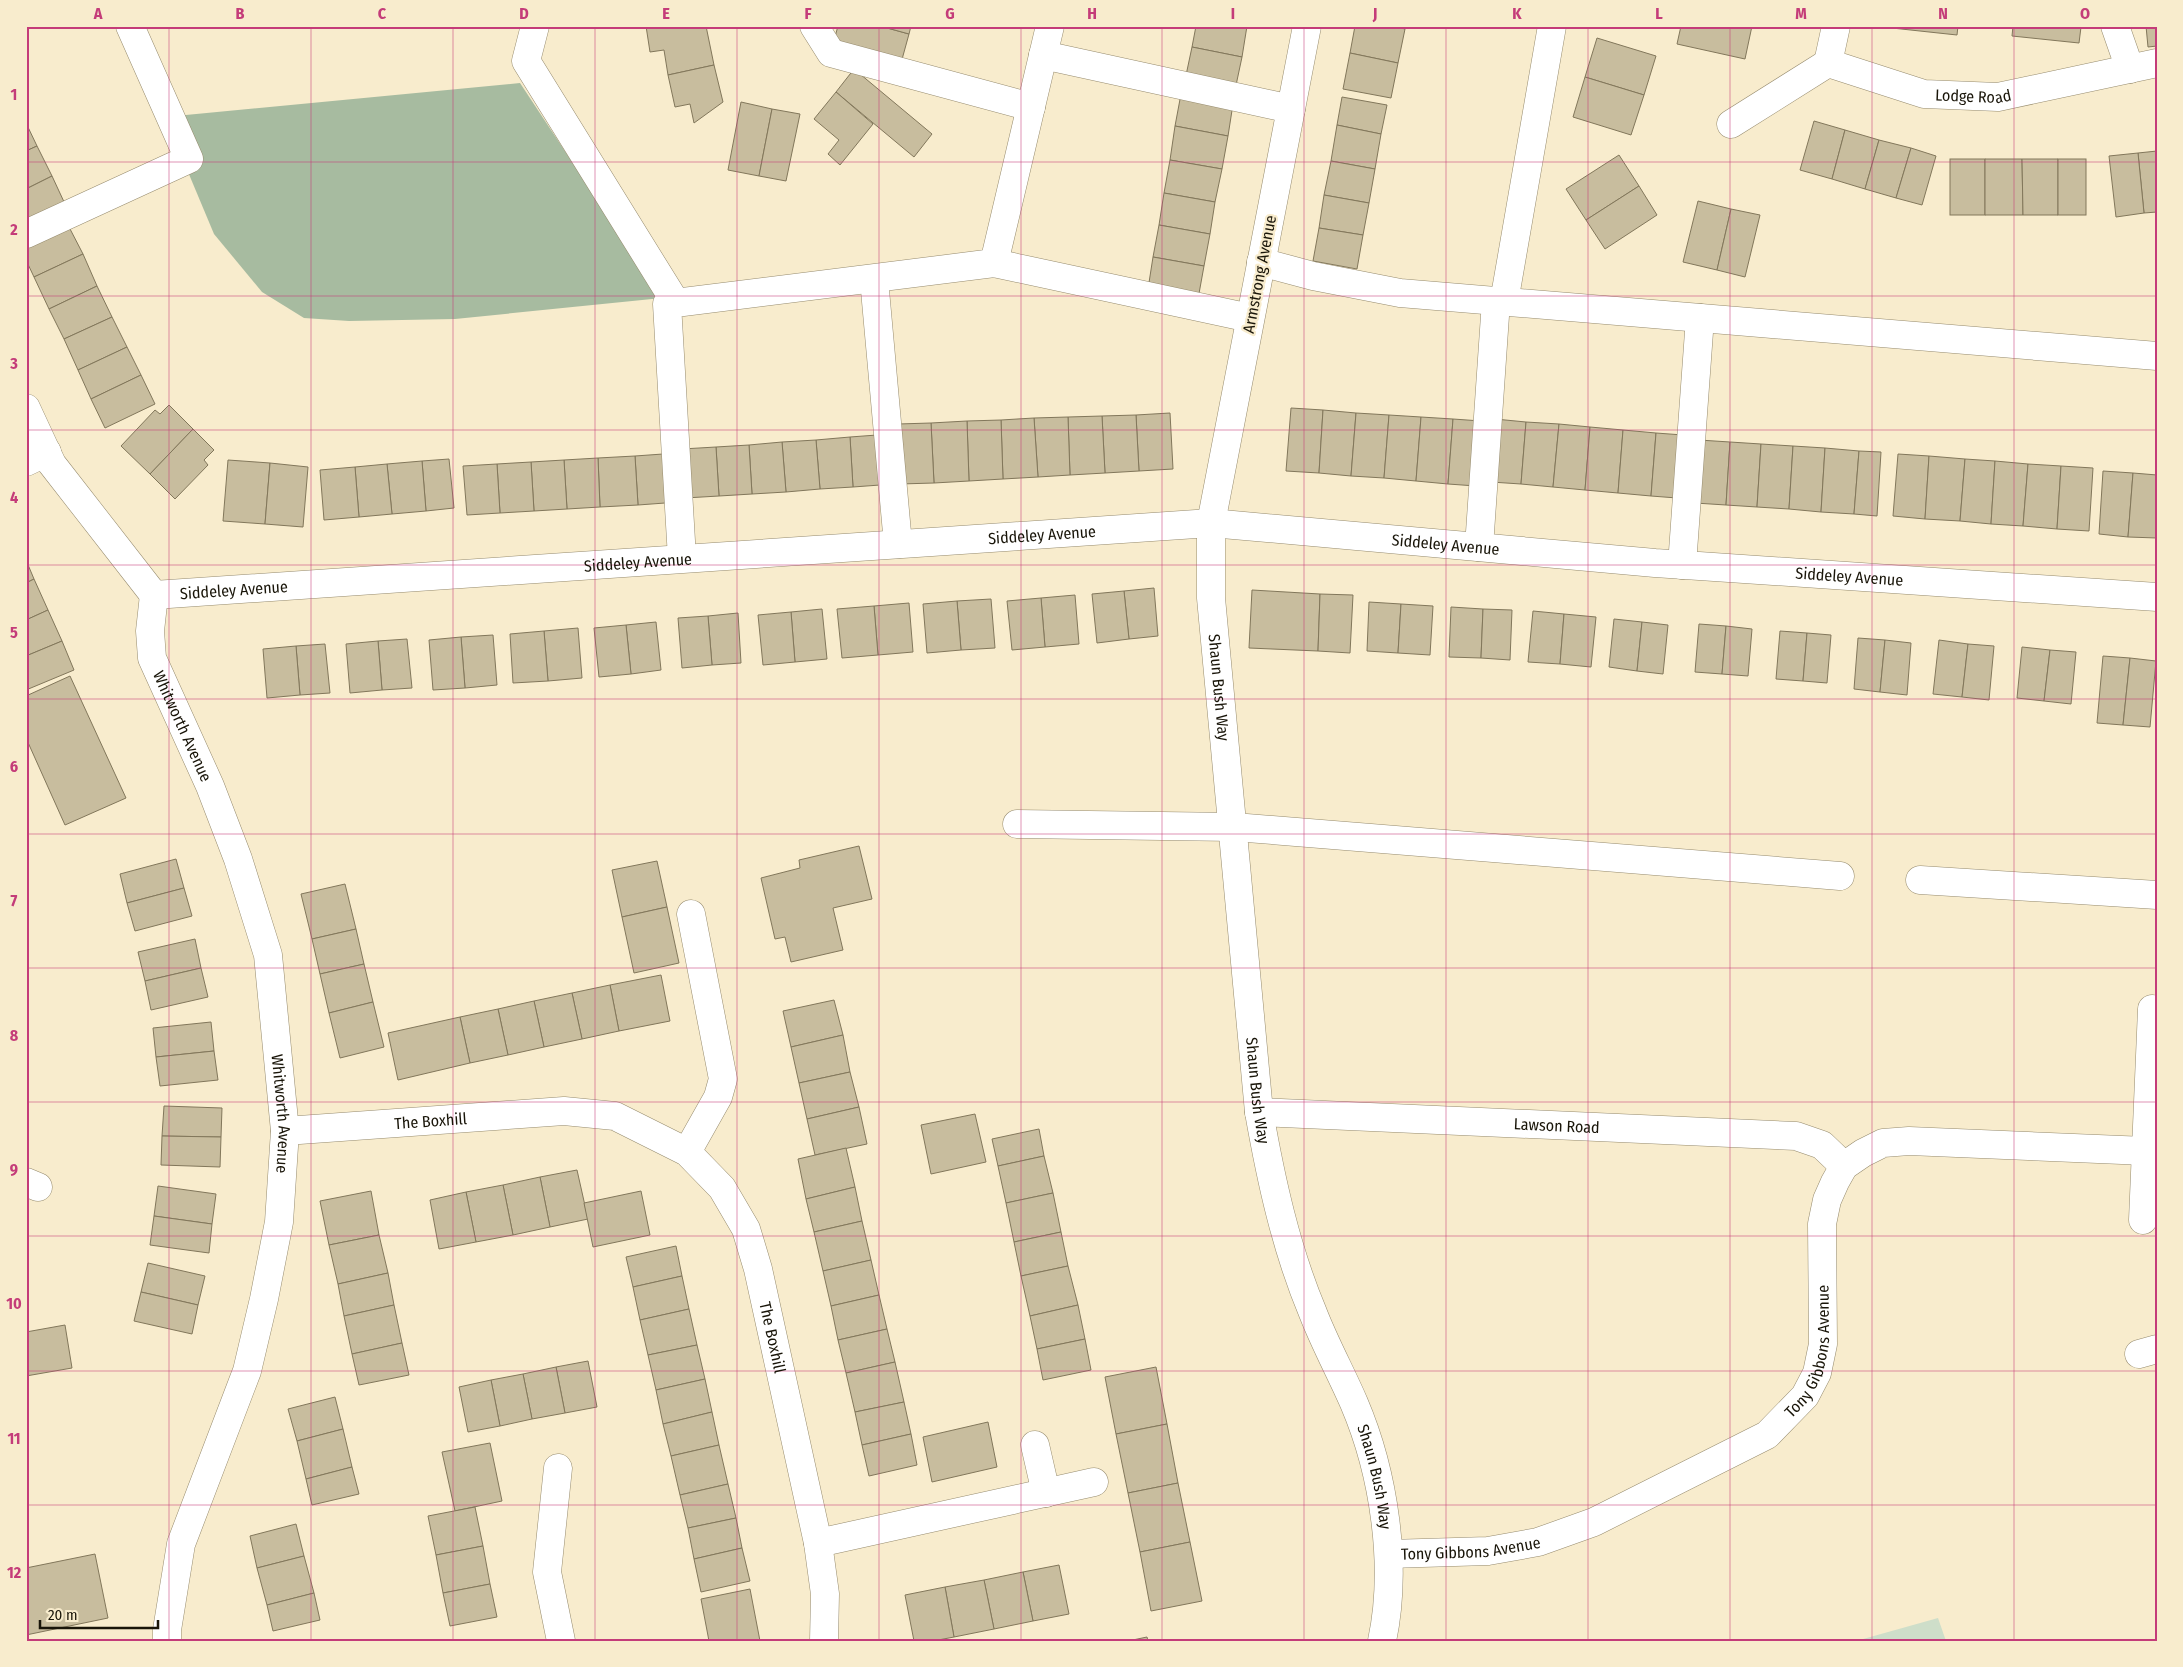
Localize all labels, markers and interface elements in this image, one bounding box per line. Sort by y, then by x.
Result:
text: A [93,4,103,23]
text: B [236,4,245,23]
text: C [378,4,387,23]
text: D [519,4,529,23]
text: E [662,4,670,23]
text: F [804,4,812,23]
text: G [945,4,955,23]
text: H [1087,4,1097,23]
text: I [1231,4,1235,23]
text: J [1372,4,1377,23]
text: K [1512,4,1522,23]
text: L [1655,4,1663,23]
text: M [1795,4,1807,23]
text: N [1938,4,1948,23]
text: O [2080,4,2090,23]
text: 1 [11,85,17,104]
street label: Lodge Road [1935,85,2013,107]
street label: Armstrong Avenue [1239,213,1280,335]
text: 2 [9,220,18,239]
text: 3 [9,354,18,373]
text: 4 [10,488,18,507]
street label: Siddeley Avenue [987,522,1097,548]
street label: Siddeley Avenue [1391,530,1500,559]
street label: Siddeley Avenue [583,549,693,576]
street label: Siddeley Avenue [1795,564,1904,590]
street label: Siddeley Avenue [179,577,288,603]
text: 5 [10,623,18,642]
street label: Shaun Bush Way [1204,633,1233,743]
street label: Whitworth Avenue [149,668,216,785]
text: 6 [10,757,18,776]
text: 7 [11,891,18,910]
text: 8 [10,1026,19,1045]
street label: Shaun Bush Way [1242,1036,1274,1146]
street label: Whitworth Avenue [268,1053,294,1174]
street label: The Boxhill [394,1109,468,1133]
street label: Lawson Road [1513,1114,1600,1137]
text: 9 [10,1160,18,1179]
street label: Tony Gibbons Avenue [1781,1285,1833,1421]
text: 10 [6,1294,22,1313]
street label: The Boxhill [755,1300,790,1375]
street label: Shaun Bush Way [1353,1422,1395,1531]
text: 11 [7,1429,21,1448]
street label: Tony Gibbons Avenue [1401,1533,1542,1564]
text: 12 [7,1563,22,1582]
scale bar [40,1597,158,1629]
text: 20 m [48,1606,78,1624]

